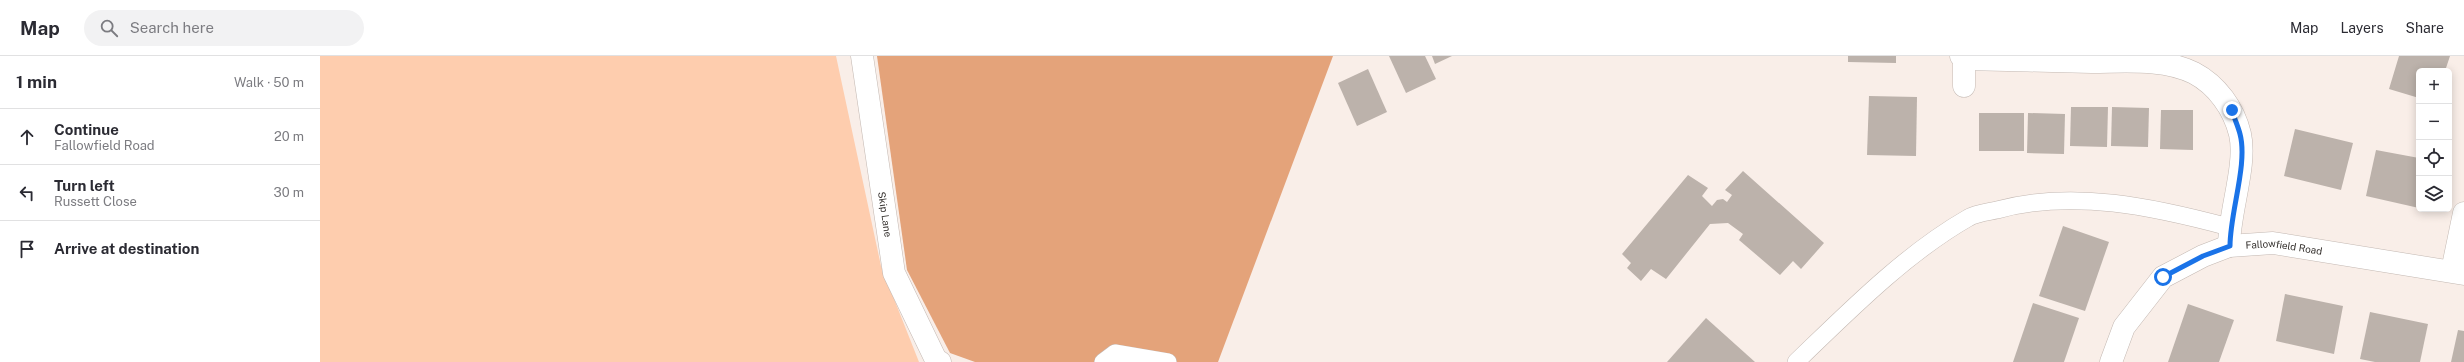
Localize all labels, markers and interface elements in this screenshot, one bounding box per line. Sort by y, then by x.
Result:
search box [84,10,364,46]
text: Map [20,17,60,39]
icon: search [98,17,120,39]
text: Search here [130,19,214,36]
text: Map [2290,20,2318,36]
text: Layers [2340,20,2384,36]
text: Share [2406,20,2444,36]
map controls [2416,68,2452,212]
button: + [2416,68,2452,104]
text: 1 min [16,72,57,92]
text: Walk · 50 m [234,75,304,90]
route end [2223,101,2241,119]
button: − [2416,104,2452,140]
text: Continue [54,121,119,138]
icon: ahead [16,126,38,148]
text: 20 m [274,129,304,144]
text: Fallowfield Road [54,138,155,153]
button: locate [2416,140,2452,176]
button: layers [2416,176,2452,212]
text: Turn left [54,177,115,194]
icon: left [16,182,38,204]
text: 30 m [274,185,304,200]
street label: Skip Lane [876,191,895,238]
text: Russett Close [54,194,137,209]
street label: Fallowfield Road [2245,237,2323,257]
icon: arrive [16,238,38,260]
text: Arrive at destination [54,240,199,257]
route start [2154,268,2172,286]

